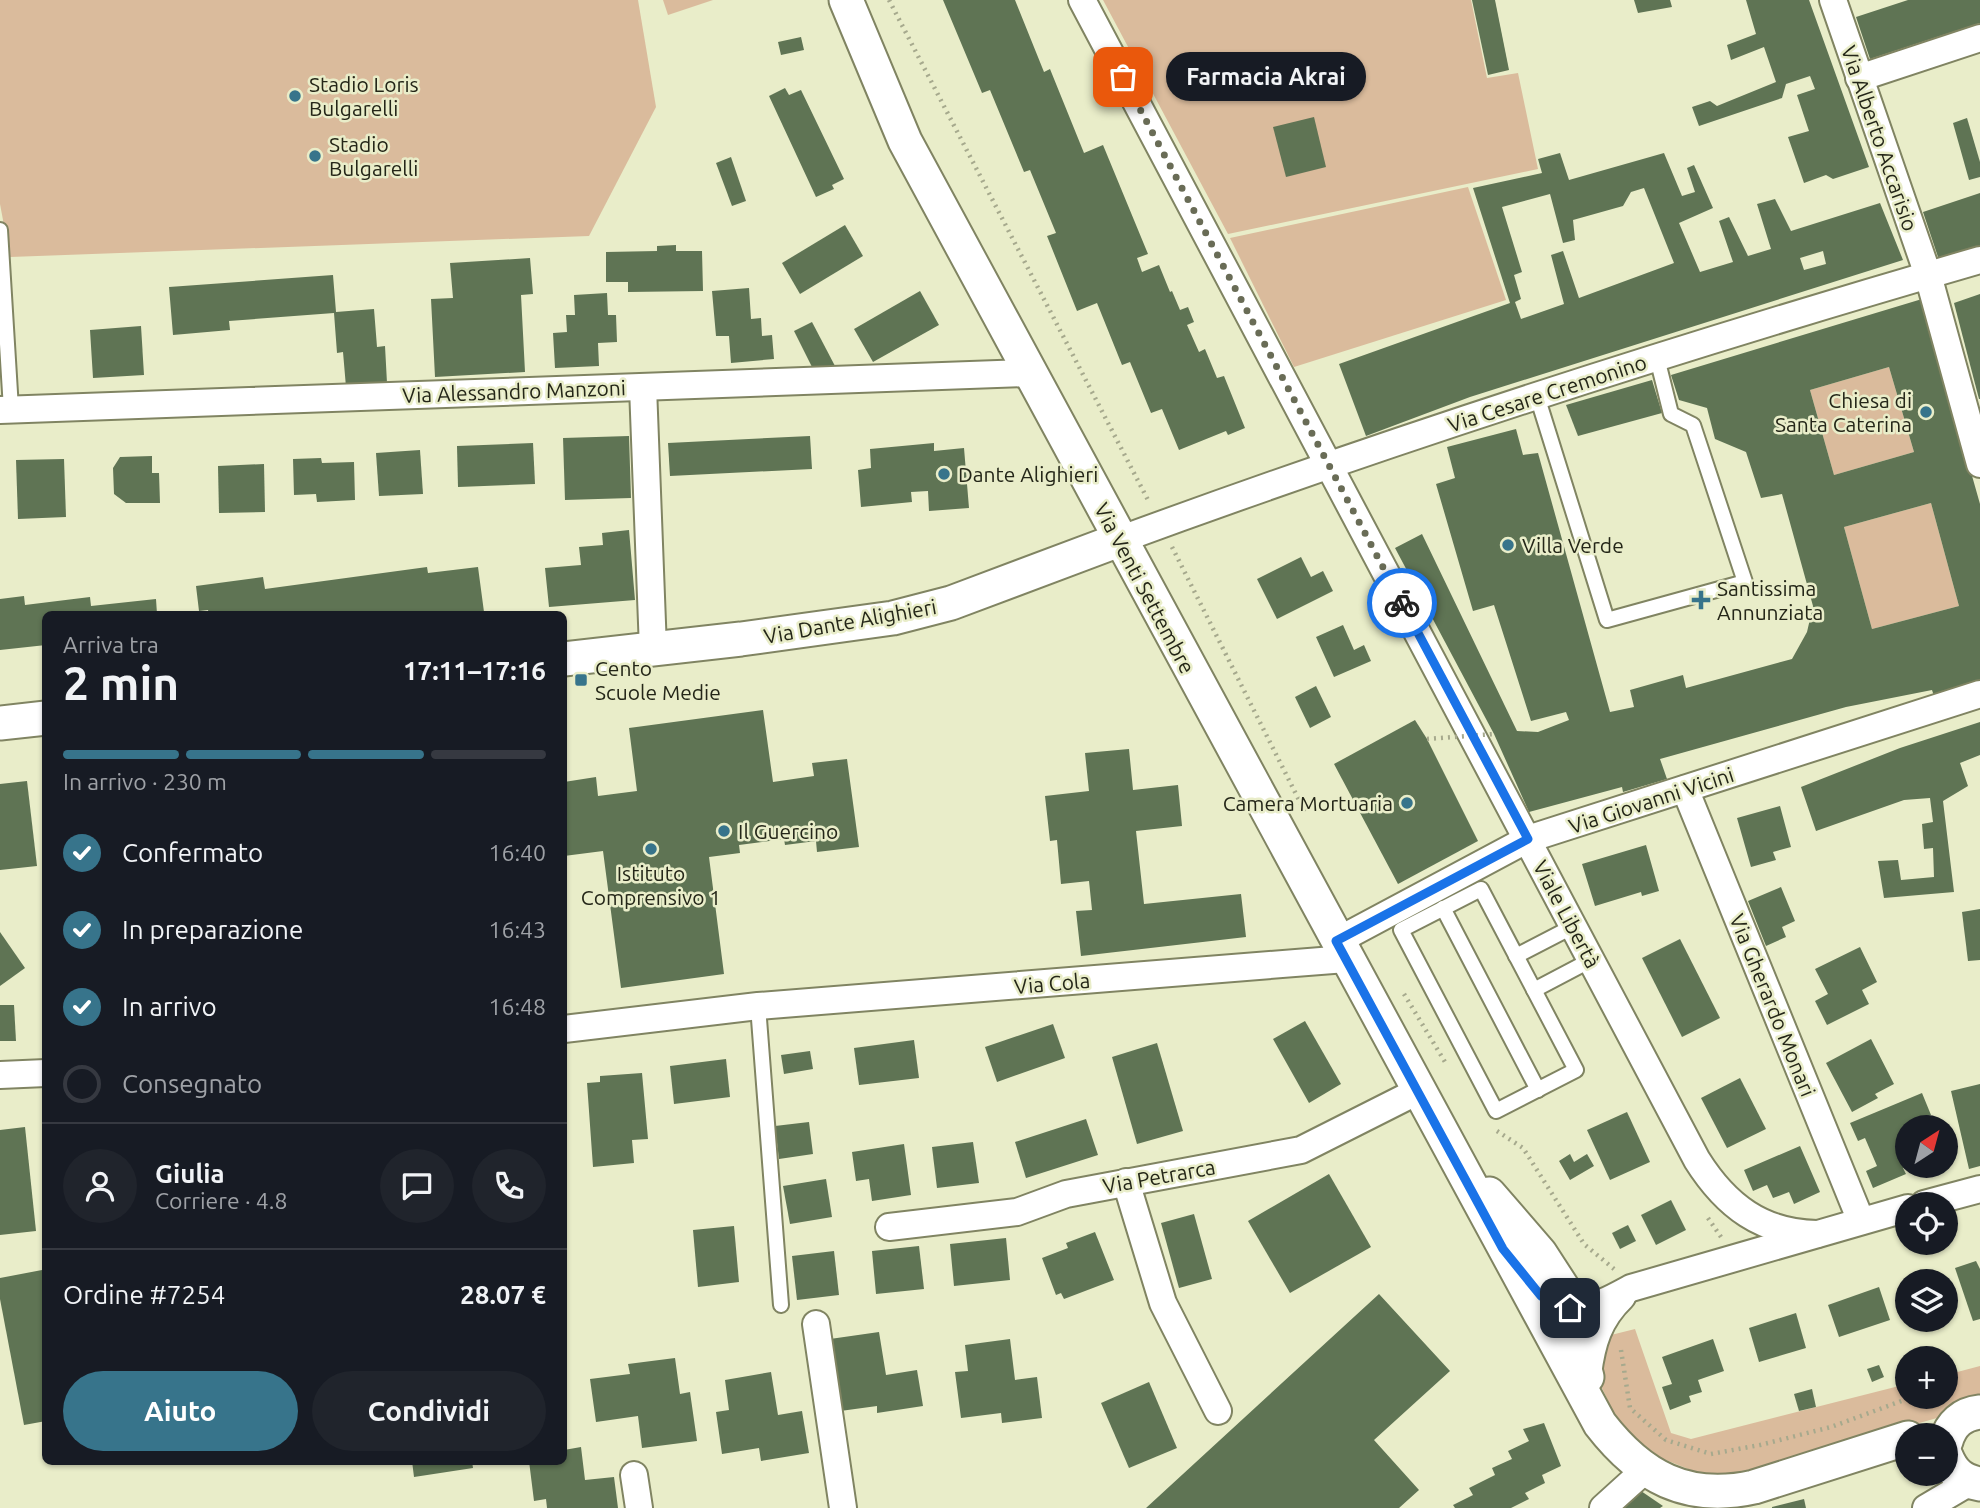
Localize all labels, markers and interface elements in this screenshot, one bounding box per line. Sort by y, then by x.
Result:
street label: Via Alberto Accarisio [1837,42,1923,234]
pin [1093,47,1153,107]
callout: Farmacia Akrai [1165,52,1364,102]
icon: bag [1104,58,1142,96]
text: Farmacia Akrai [1186,64,1346,89]
place label: Stadio Loris Bulgarelli [309,72,419,120]
marker: Stadio Loris Bulgarelli [287,88,303,104]
place label: Stadio Bulgarelli [329,132,418,180]
marker: Stadio Bulgarelli [307,148,323,164]
street label: Via Cesare Cremonino [1445,350,1649,436]
street label: Via Alessandro Manzoni [402,375,626,407]
place label: Chiesa di Santa Caterina [1775,388,1912,436]
marker: Chiesa di Santa Caterina [1918,404,1934,420]
place label: Dante Alighieri [958,462,1098,486]
marker: Dante Alighieri [936,466,952,482]
street label: Via Venti Settembre [1090,499,1200,677]
place label: Villa Verde [1522,533,1624,557]
marker: Villa Verde [1500,537,1516,553]
courier [1367,568,1437,638]
place label: Santissima Annunziata [1717,576,1823,624]
icon: bike [1383,584,1421,622]
marker: Santissima Annunziata [1691,590,1711,610]
street label: Via Dante Alighieri [762,594,938,648]
text: Arriva tra [63,632,159,657]
text: 17:11–17:16 [403,656,546,685]
place label: Cento Scuole Medie [595,656,721,704]
text: 2 min [63,657,179,709]
marker: Cento Scuole Medie [573,672,589,688]
street label: Via Giovanni Vicini [1566,762,1736,838]
text: In arrivo · 230 m [63,769,227,794]
place label: Camera Mortuaria [1223,791,1393,815]
marker: Camera Mortuaria [1399,795,1415,811]
place label: Il Guercino [738,819,838,843]
marker: Il Guercino [716,823,732,839]
icon: check [63,834,101,872]
text: Confermato [122,838,263,867]
text: 16:40 [488,840,546,865]
marker: Istituto Comprensivo 1 [643,841,659,857]
street label: Viale Libertà [1529,856,1605,972]
place label: Istituto Comprensivo 1 [581,861,721,909]
street label: Via Gherardo Monari [1725,910,1821,1100]
icon: check [63,911,101,949]
text: In preparazione [122,915,303,944]
text: 16:43 [488,917,546,942]
street label: Via Cola [1013,968,1091,998]
icon: check [63,988,101,1026]
text: In arrivo [122,992,217,1021]
text: 16:48 [488,994,546,1019]
text: Consegnato [122,1069,262,1098]
north arrow [1895,1115,1958,1178]
map controls [1895,1115,1958,1486]
button: person [63,1149,137,1223]
button: chat [380,1149,454,1223]
button: phone [472,1149,546,1223]
street label: Via Petrarca [1101,1154,1217,1198]
text: Giulia [155,1159,225,1188]
text: Corriere · 4.8 [155,1188,287,1213]
button: locate [1895,1192,1958,1255]
button: layers [1895,1269,1958,1332]
pin [1540,1278,1600,1338]
text: Ordine #7254 [63,1280,225,1309]
text: 28.07 € [460,1280,546,1309]
icon: home [1551,1289,1589,1327]
button: + [1895,1346,1958,1409]
button: Aiuto [63,1371,298,1451]
button: Condividi [312,1371,546,1451]
button: − [1895,1423,1958,1486]

